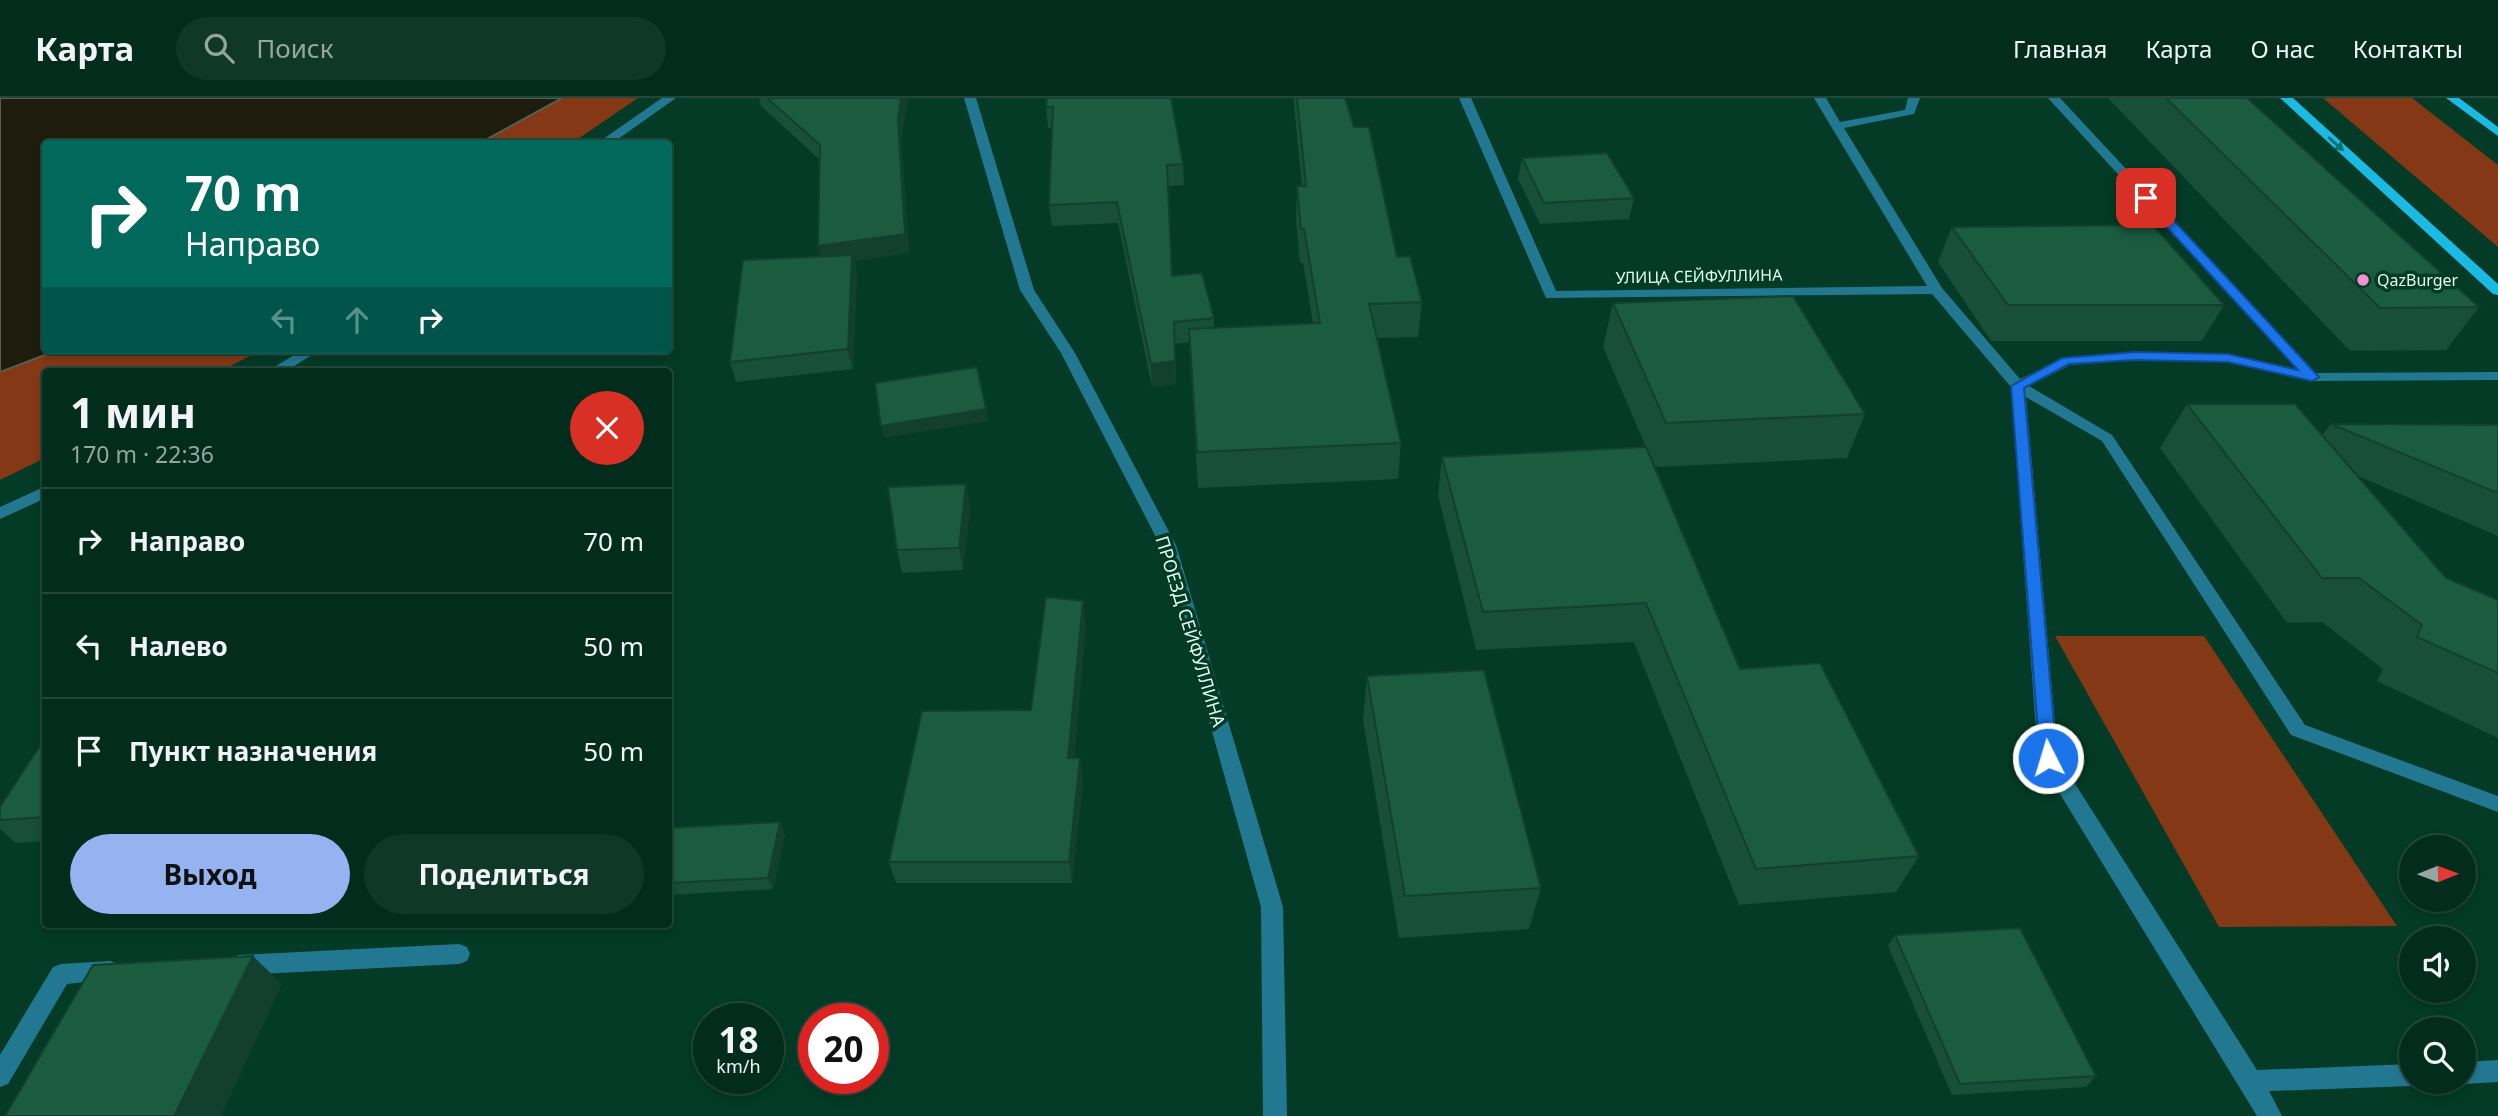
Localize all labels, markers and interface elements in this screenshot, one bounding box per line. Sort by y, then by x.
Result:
search box [176,17,666,80]
text: Карта [35,26,134,71]
icon: search [200,29,238,67]
text: Поиск [256,30,333,66]
text: Главная [2013,32,2107,65]
text: Карта [2145,32,2212,65]
text: О нас [2250,32,2315,65]
text: Контакты [2353,32,2463,65]
one-way arrow [2327,136,2345,152]
text: 70 m [185,159,302,225]
icon: right [70,168,161,259]
pin [2116,168,2176,228]
icon: arrive [2127,179,2165,217]
text: Направо [185,222,320,265]
street label: УЛИЦА СЕЙФУЛЛИНА [1615,264,1783,288]
place label: QazBurger [2377,269,2459,291]
marker: QazBurger [2355,272,2371,288]
icon: left [265,301,303,339]
icon: ahead [338,301,376,339]
icon: right [411,301,449,339]
text: 1 мин [70,383,196,440]
button: close [570,391,644,465]
text: 170 m · 22:36 [70,438,214,470]
icon: right [70,522,108,560]
text: Направо [129,523,245,559]
text: 70 m [583,523,644,559]
street label: ПРОЕЗД СЕЙФУЛЛИНА [1151,533,1232,730]
icon: left [70,627,108,665]
text: Налево [129,628,228,664]
text: 50 m [583,628,644,664]
position arrow [2011,721,2085,795]
icon: arrive [70,732,108,770]
text: Пункт назначения [129,733,377,769]
text: 50 m [583,733,644,769]
button: Выход [70,834,350,914]
button: Поделиться [364,834,644,914]
north arrow [2399,835,2476,912]
map controls [2399,835,2476,1094]
button: sound [2399,926,2476,1003]
speed limit sign: 20 [798,1003,889,1094]
text: 18 [718,1016,759,1063]
button: search [2399,1017,2476,1094]
text: km/h [716,1054,761,1078]

